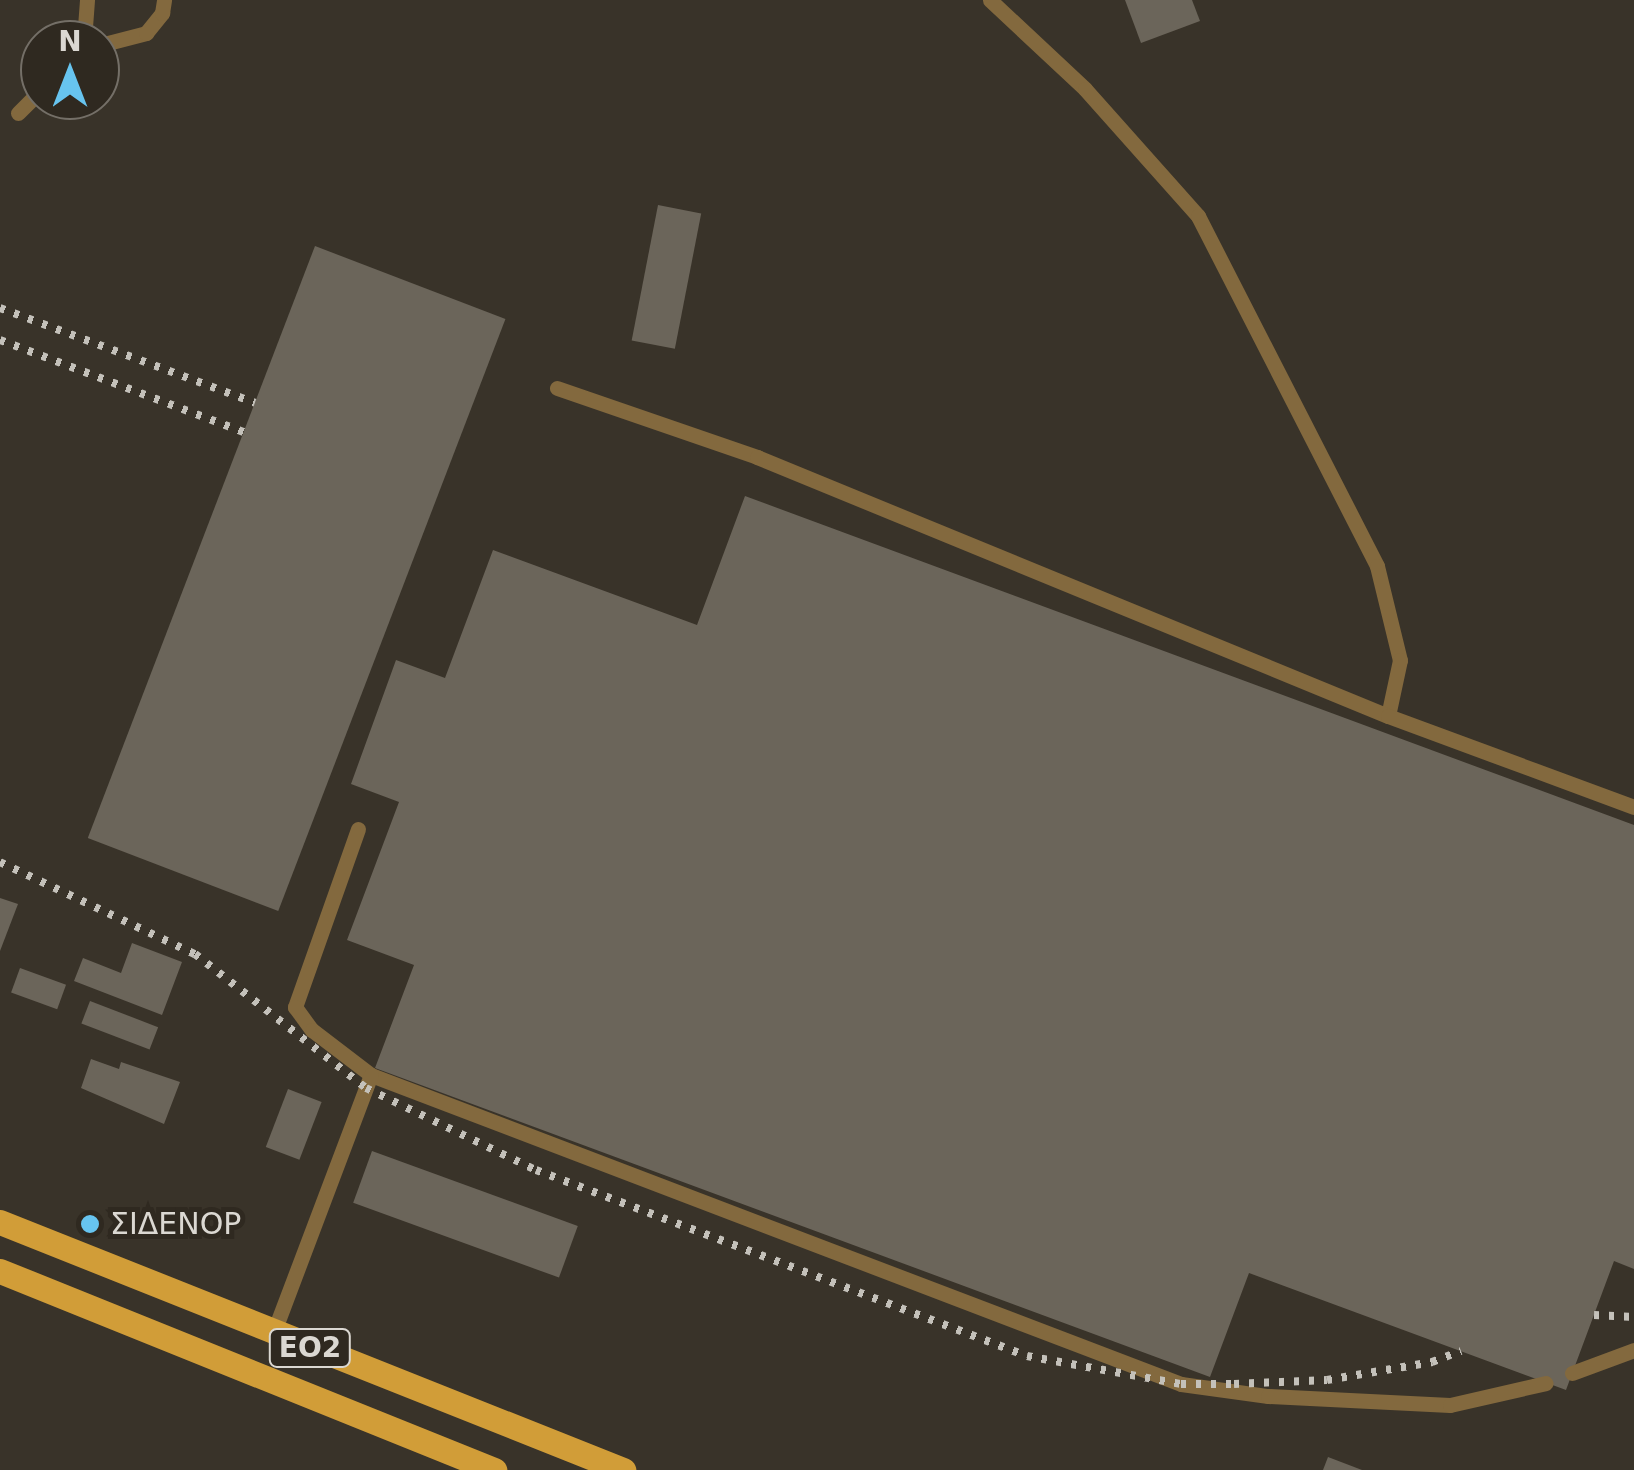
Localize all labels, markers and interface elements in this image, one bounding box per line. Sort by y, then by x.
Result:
north arrow [20,20,120,120]
text: N [58,25,82,58]
place label: ΣΙΔΕΝΟΡ [110,1206,241,1242]
marker: ΣΙΔΕΝΟΡ [79,1213,101,1235]
road number: ΕΟ2 [268,1325,352,1371]

